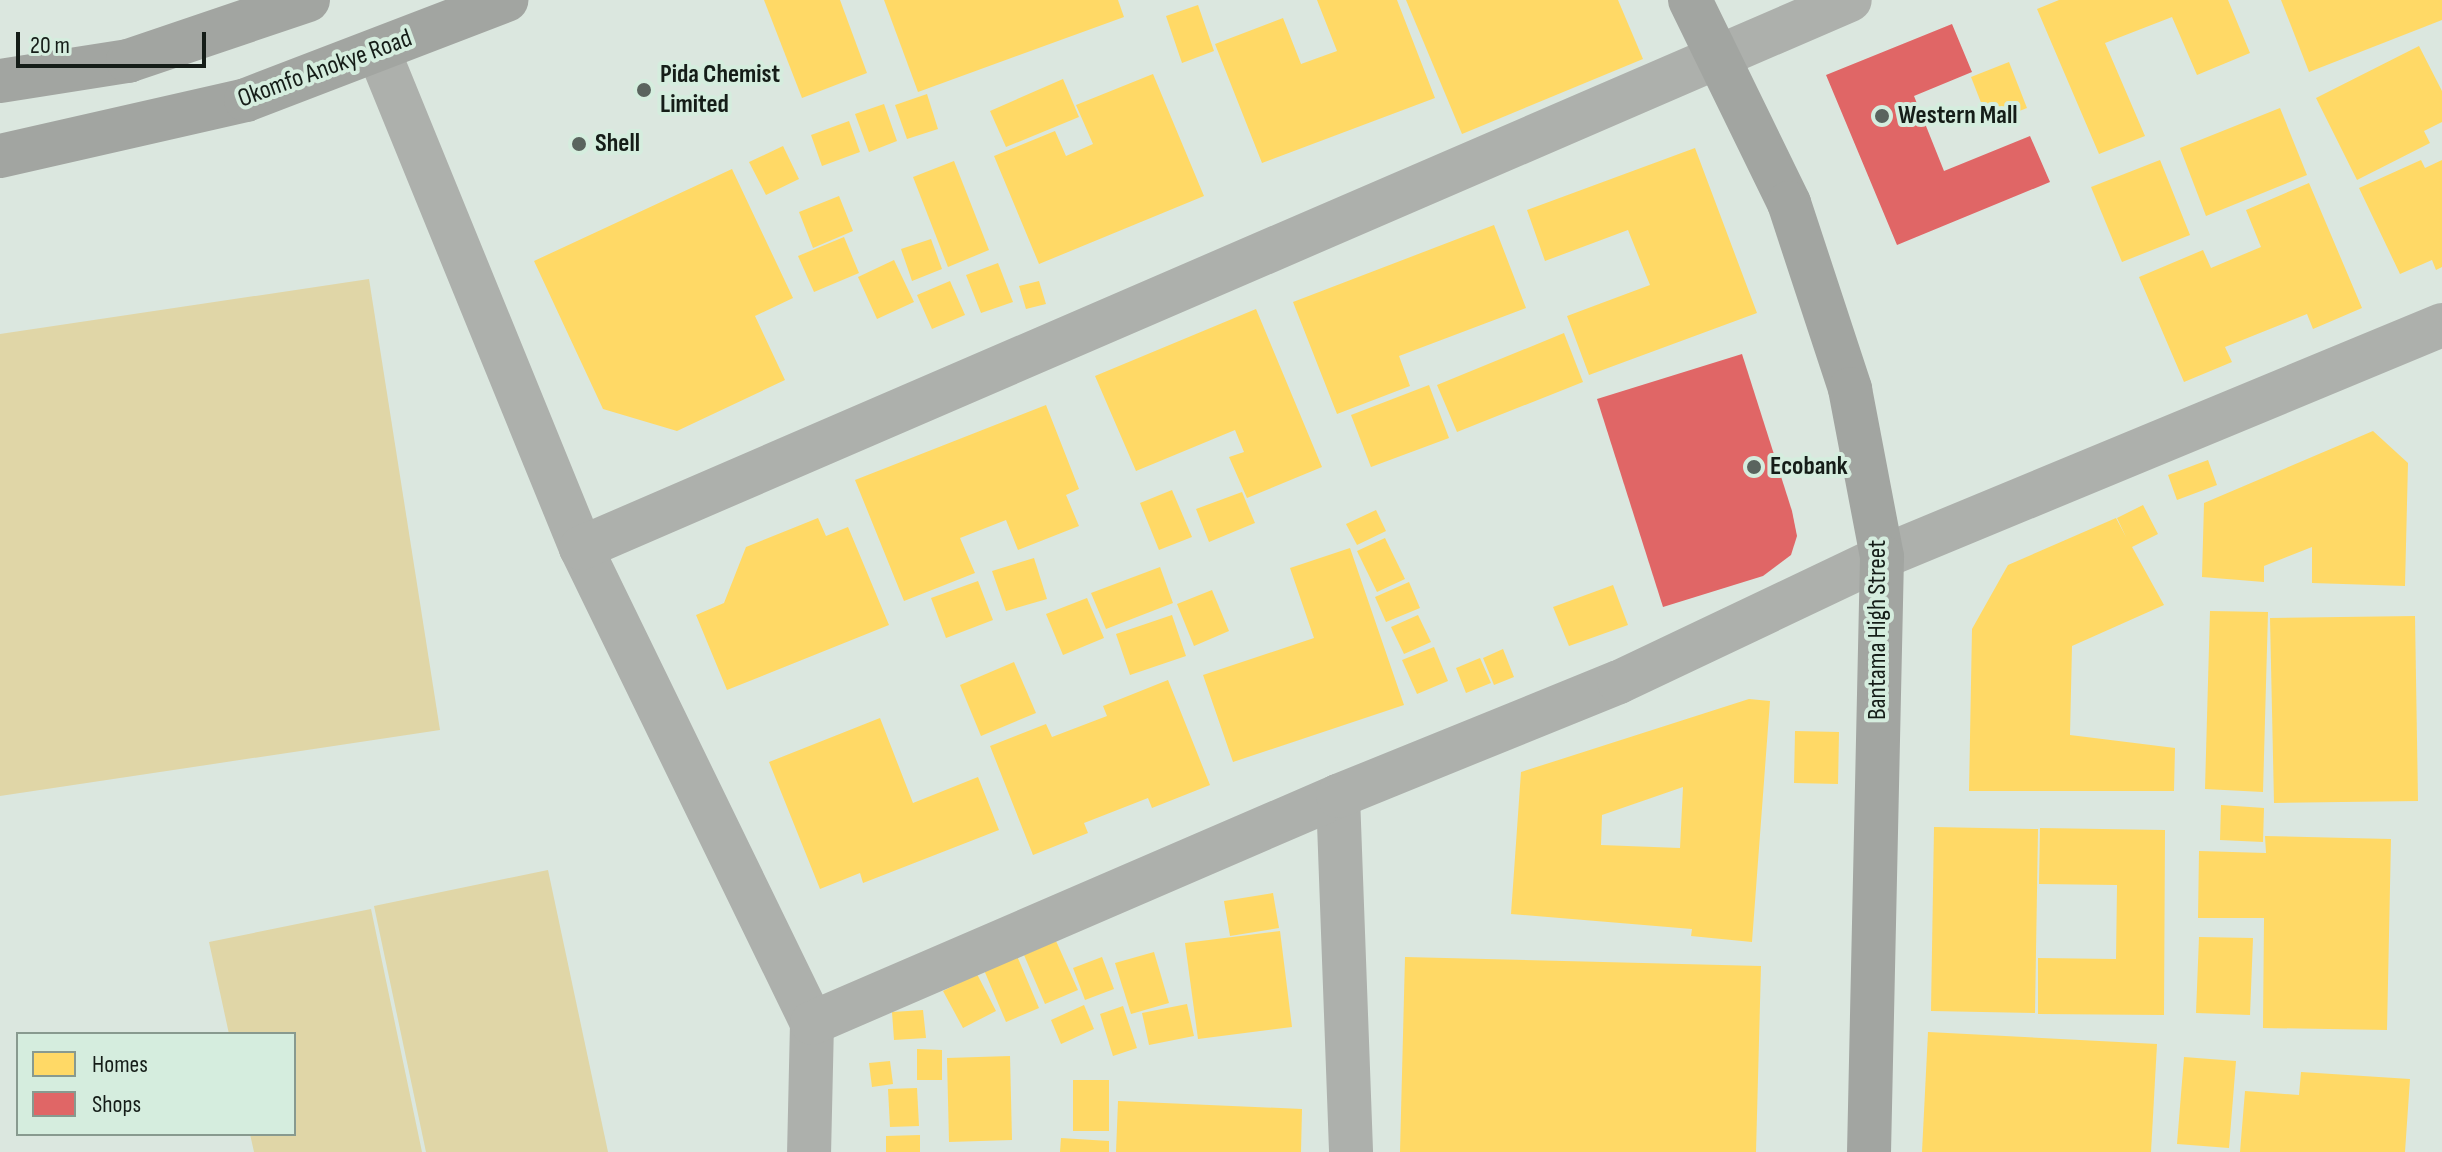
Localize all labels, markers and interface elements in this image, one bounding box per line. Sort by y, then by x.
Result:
scale bar [20,16,210,66]
street label: Okomfo Anokye Road [234,23,416,115]
text: 20 m [30,31,70,60]
place label: Pida Chemist Limited [660,59,780,120]
marker: Pida Chemist Limited [635,81,653,99]
place label: Western Mall [1898,100,2017,132]
marker: Western Mall [1873,107,1891,125]
place label: Shell [595,128,640,160]
marker: Shell [570,135,588,153]
place label: Ecobank [1770,451,1848,483]
marker: Ecobank [1745,458,1763,476]
street label: Bantama High Street [1862,540,1894,720]
legend [16,1032,296,1136]
text: Homes [92,1050,148,1079]
text: Shops [92,1090,141,1119]

